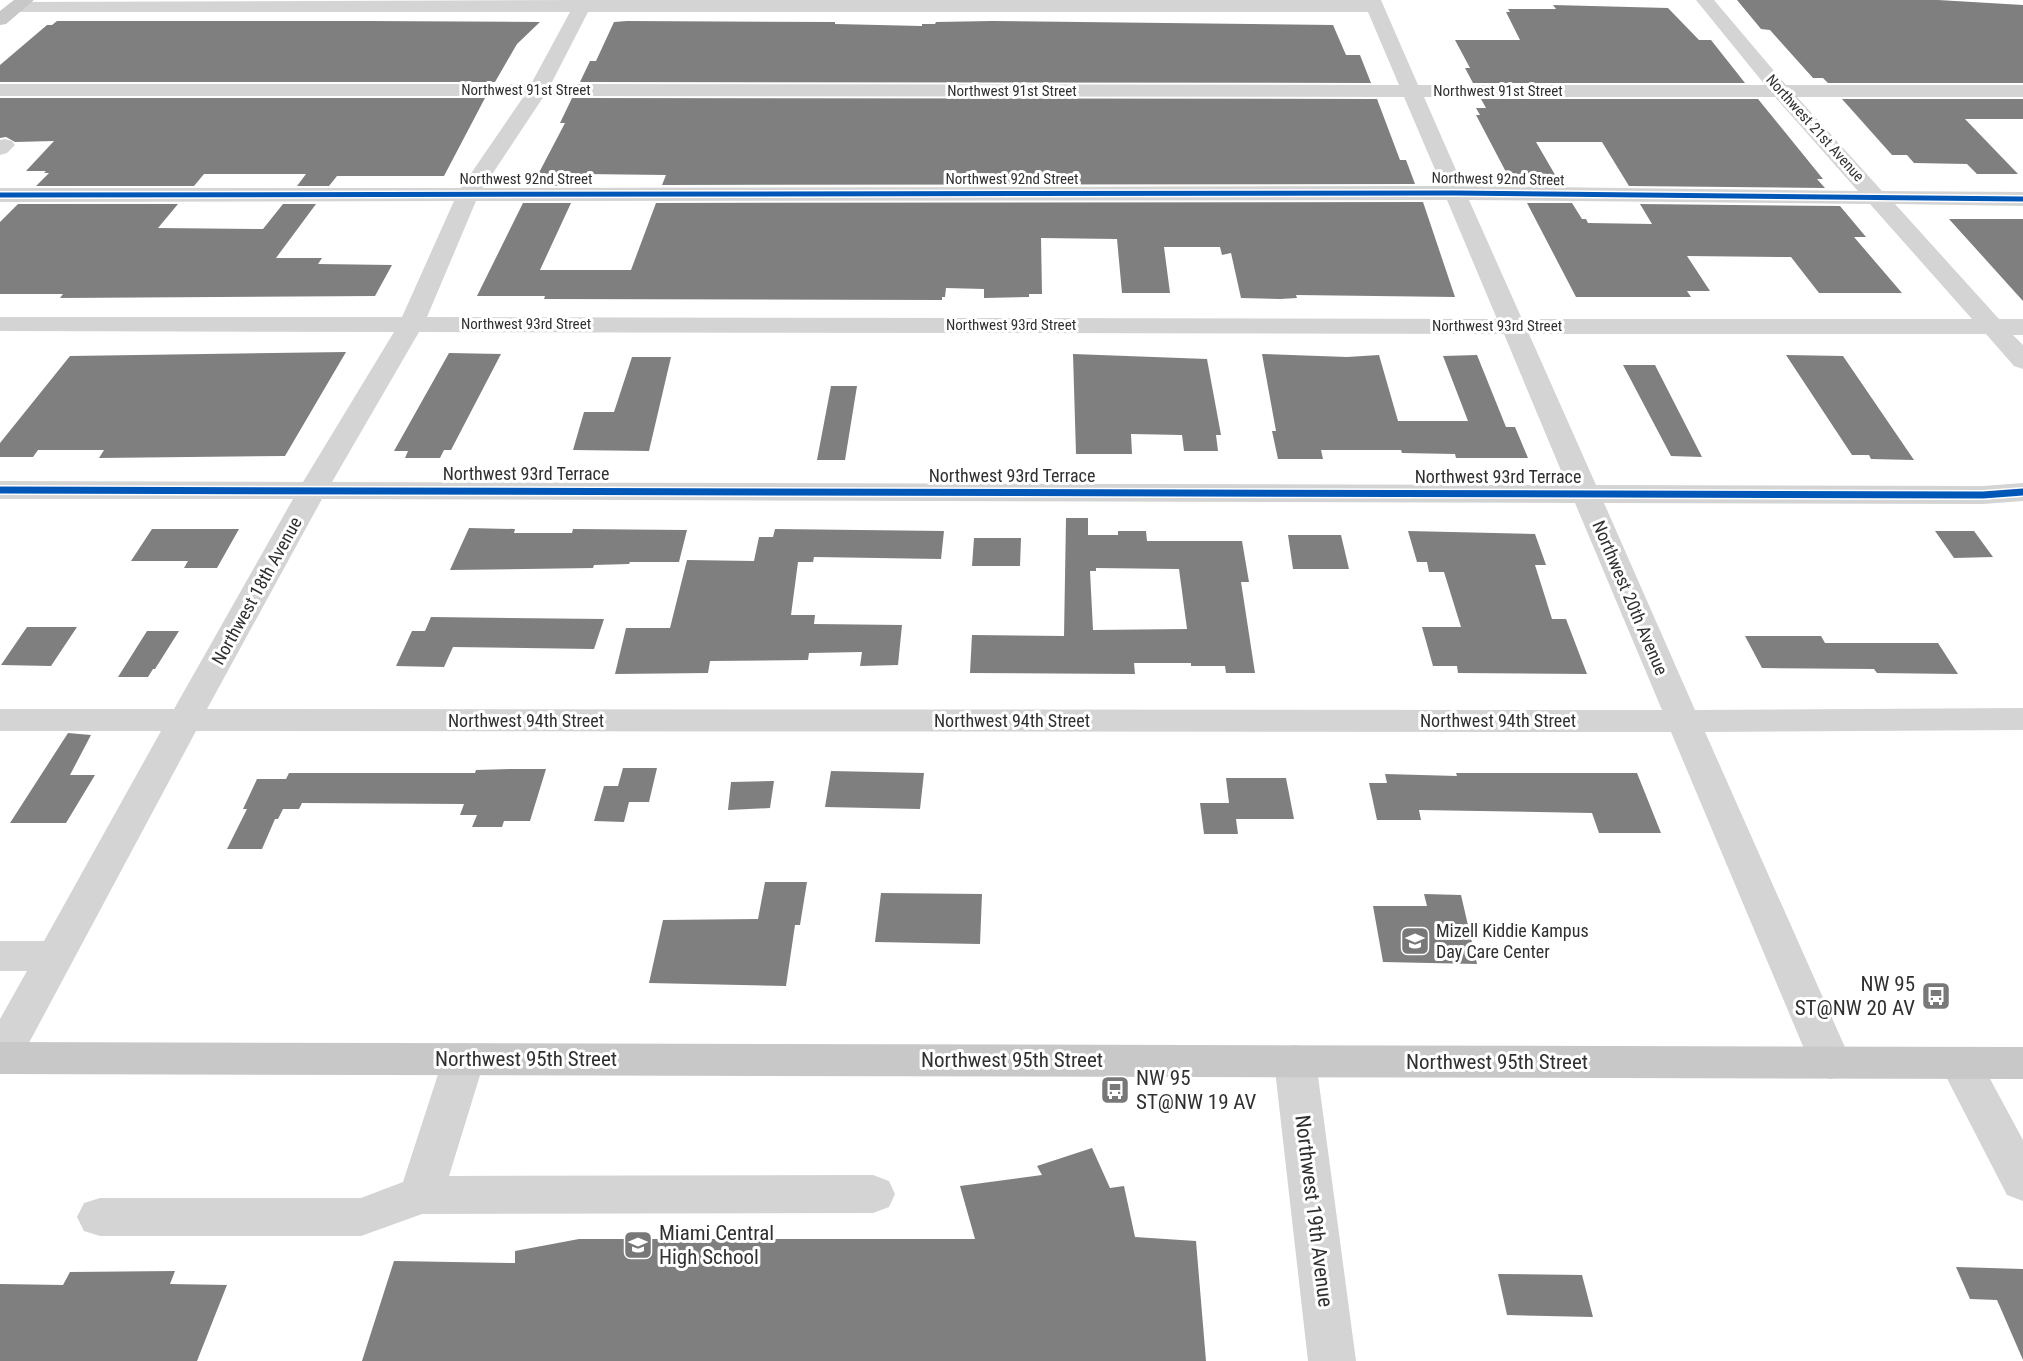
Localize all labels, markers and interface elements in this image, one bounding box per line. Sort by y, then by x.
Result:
street label: Northwest 21st Avenue [1762,71,1868,185]
street label: Northwest 91st Street [461,81,591,99]
street label: Northwest 91st Street [947,82,1077,100]
street label: Northwest 91st Street [1433,82,1563,100]
street label: Northwest 92nd Street [1431,169,1565,189]
street label: Northwest 92nd Street [459,170,593,188]
street label: Northwest 92nd Street [945,170,1079,188]
street label: Northwest 93rd Street [461,315,591,333]
street label: Northwest 93rd Street [946,316,1076,334]
street label: Northwest 93rd Street [1432,317,1562,335]
street label: Northwest 93rd Terrace [443,463,609,484]
street label: Northwest 93rd Terrace [929,465,1095,486]
street label: Northwest 93rd Terrace [1415,466,1581,487]
street label: Northwest 18th Avenue [207,513,306,668]
street label: Northwest 20th Avenue [1588,517,1672,678]
street label: Northwest 94th Street [448,710,604,731]
street label: Northwest 94th Street [934,710,1090,731]
street label: Northwest 94th Street [1420,710,1576,731]
place label: Mizell Kiddie Kampus Day Care Center [1436,920,1589,962]
school or university icon: Mizell Kiddie Kampus Day Care Center [1399,925,1431,957]
place label: NW 95 ST@NW 20 AV [1795,972,1915,1020]
bus stop icon: NW 95 ST@NW 20 AV [1920,980,1952,1012]
street label: Northwest 95th Street [435,1047,617,1071]
street label: Northwest 95th Street [921,1048,1103,1072]
street label: Northwest 95th Street [1406,1050,1588,1074]
place label: NW 95 ST@NW 19 AV [1136,1066,1257,1114]
bus stop icon: NW 95 ST@NW 19 AV [1099,1074,1131,1106]
street label: Northwest 19th Avenue [1290,1114,1338,1309]
place label: Miami Central High School [659,1221,774,1269]
school or university icon: Miami Central High School [622,1229,654,1261]

